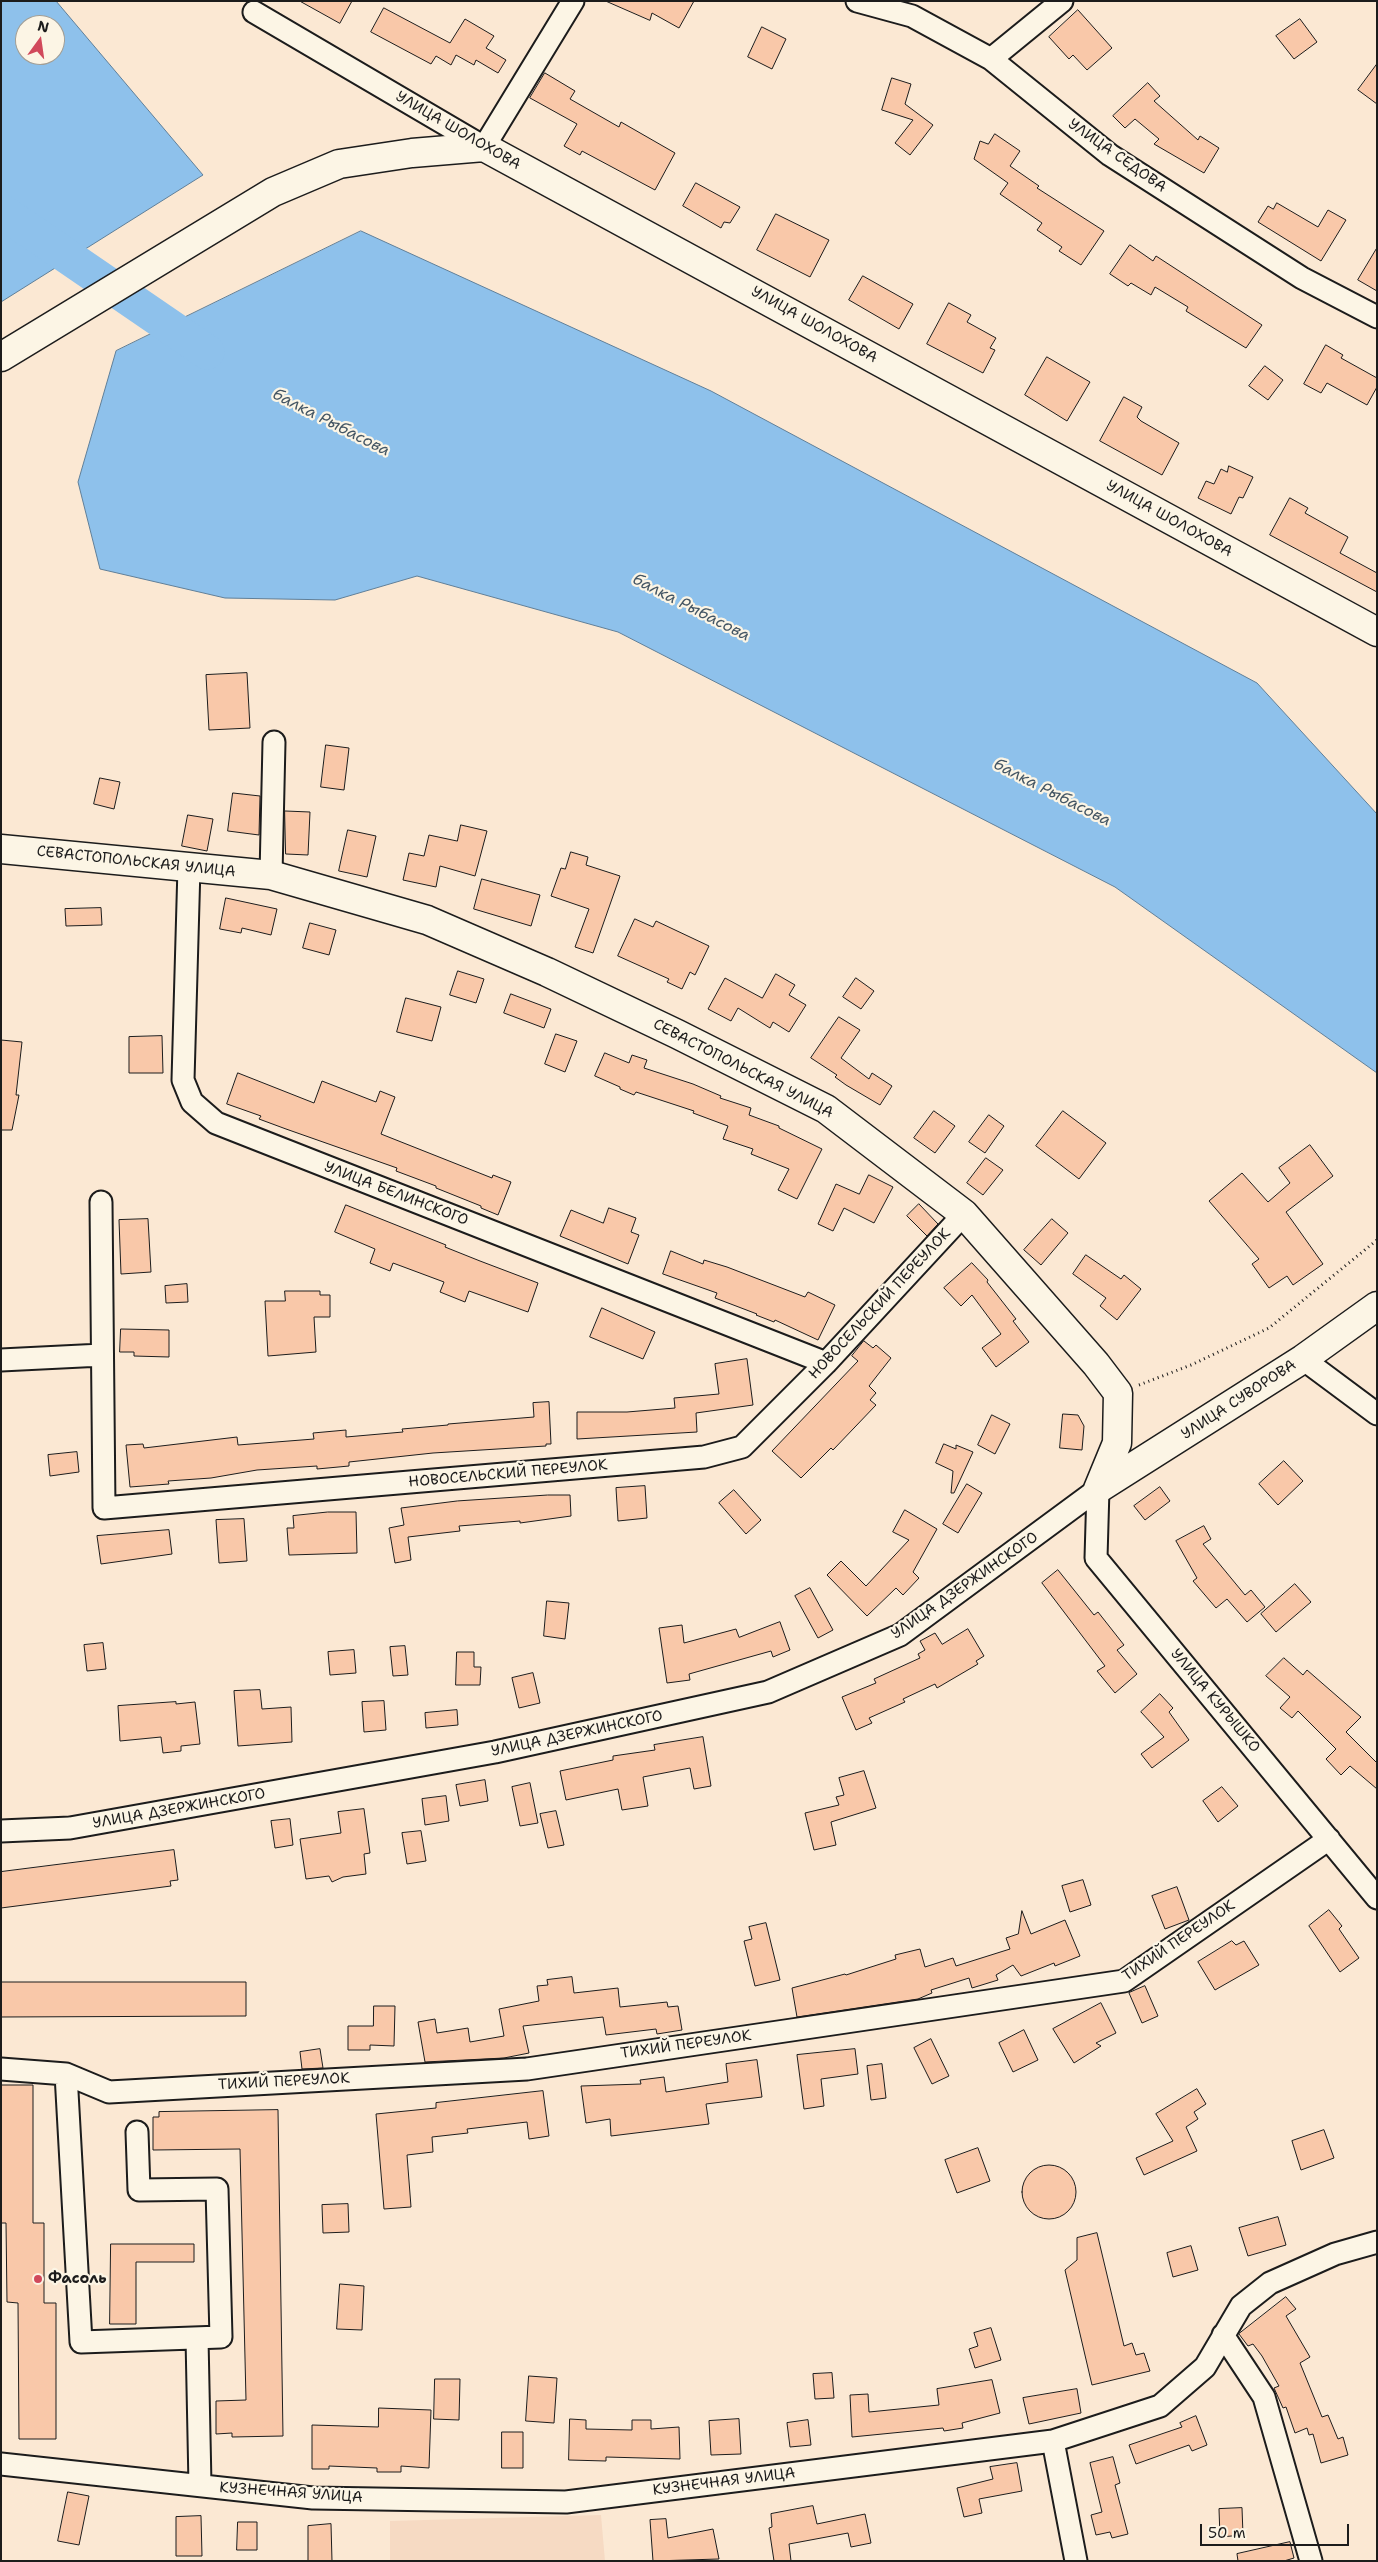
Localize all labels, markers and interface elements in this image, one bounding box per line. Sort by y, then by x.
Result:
north arrow [15,15,65,65]
text: N [36,16,51,36]
street label: УЛИЦА ШОЛОХОВА [392,88,524,174]
street label: УЛИЦА СЕДОВА [1064,115,1170,197]
street label: УЛИЦА ШОЛОХОВА [748,283,880,367]
water label: балка Рыбасова [269,385,393,461]
street label: УЛИЦА ШОЛОХОВА [1103,477,1235,561]
water label: балка Рыбасова [629,570,753,646]
water label: балка Рыбасова [990,755,1114,831]
street label: СЕВАСТОПОЛЬСКАЯ УЛИЦА [36,843,236,881]
street label: СЕВАСТОПОЛЬСКАЯ УЛИЦА [650,1016,836,1122]
street label: УЛИЦА БЕЛИНСКОГО [321,1158,471,1230]
street label: НОВОСЕЛЬСКИЙ ПЕРЕУЛОК [805,1225,955,1383]
street label: УЛИЦА СУВОРОВА [1178,1356,1300,1444]
street label: НОВОСЕЛЬСКИЙ ПЕРЕУЛОК [408,1456,608,1492]
street label: УЛИЦА ДЗЕРЖИНСКОГО [888,1528,1042,1644]
street label: УЛИЦА КУРЫШКО [1166,1645,1264,1757]
street label: УЛИЦА ДЗЕРЖИНСКОГО [490,1707,664,1761]
street label: УЛИЦА ДЗЕРЖИНСКОГО [91,1785,267,1833]
street label: ТИХИЙ ПЕРЕУЛОК [1119,1897,1239,1985]
street label: ТИХИЙ ПЕРЕУЛОК [619,2027,753,2063]
street label: ТИХИЙ ПЕРЕУЛОК [218,2070,350,2094]
place label: Фасоль [48,2270,106,2288]
marker: Фасоль [32,2273,44,2285]
street label: КУЗНЕЧНАЯ УЛИЦА [652,2464,796,2500]
street label: КУЗНЕЧНАЯ УЛИЦА [219,2479,363,2507]
scale bar [1203,2514,1352,2546]
text: 50 m [1208,2523,1246,2543]

